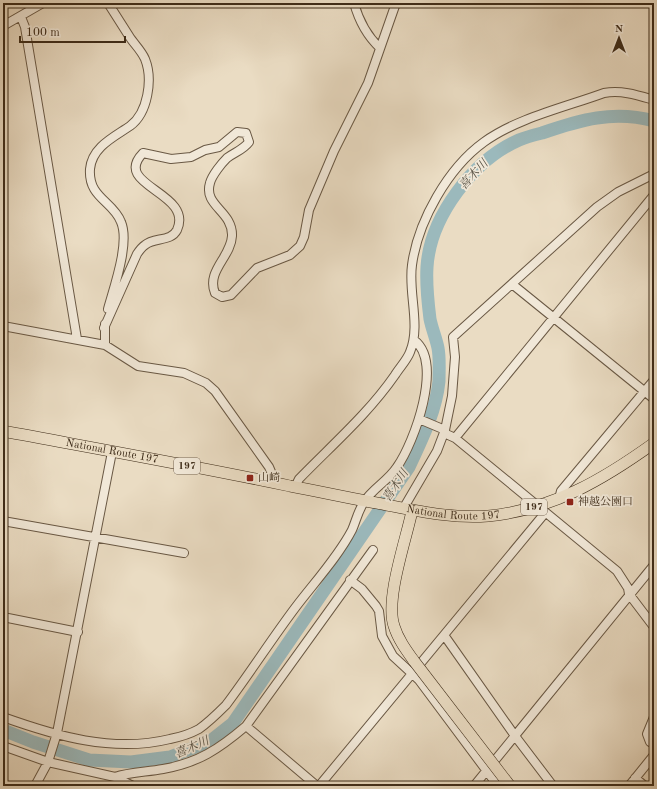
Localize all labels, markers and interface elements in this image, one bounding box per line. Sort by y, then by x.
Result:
scale bar [20,18,125,44]
north arrow [599,18,639,58]
text: N [615,24,624,35]
text: 100 m [26,27,60,39]
water label: 喜木川 [456,155,492,192]
street label: National Route 197 [65,437,159,465]
road number: 197 [174,458,200,474]
water label: 喜木川 [379,465,412,504]
place label: 山崎 [258,471,280,484]
marker: 山崎 [245,473,255,483]
place label: 神越公園口 [578,495,633,508]
marker: 神越公園口 [565,497,575,507]
road number: 197 [521,499,547,515]
street label: National Route 197 [405,503,501,522]
water label: 喜木川 [172,733,213,761]

